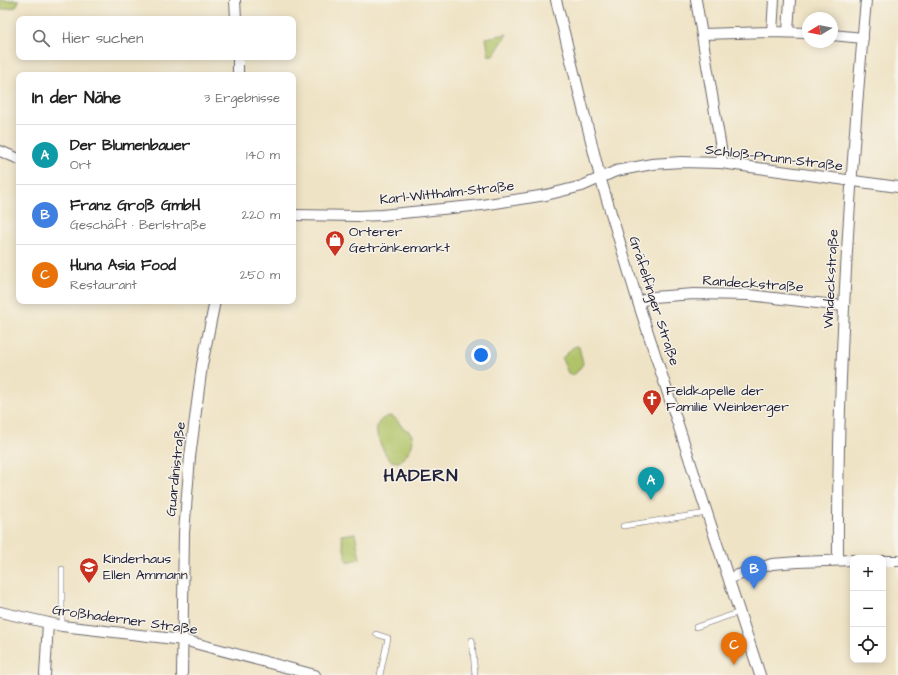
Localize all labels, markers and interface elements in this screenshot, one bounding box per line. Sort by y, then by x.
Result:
north arrow [802,12,838,48]
search box [16,16,296,60]
icon: search [30,27,52,49]
text: Hier suchen [62,28,143,49]
text: In der Nähe [32,86,121,110]
text: 3 Ergebnisse [204,89,280,107]
text: Der Blumenbauer [70,135,190,156]
street label: Schloß-Prunn-Straße [704,140,844,176]
text: A [41,146,49,164]
text: 140 m [246,146,280,164]
text: Ort [70,156,91,174]
street label: Karl-Witthalm-Straße [379,176,516,210]
text: Franz Groß GmbH [70,195,201,216]
text: B [40,206,50,224]
text: 220 m [242,206,280,224]
text: Geschäft · Berlstraße [70,216,206,234]
place label: Orterer Getränkemarkt [349,222,450,258]
street label: Windeckstraße [818,228,844,329]
shop icon: Orterer Getränkemarkt [324,229,346,257]
street label: Gräfelfinger Straße [624,234,685,369]
text: Huna Asia Food [70,255,176,276]
text: C [40,266,50,284]
text: 250 m [240,266,280,284]
street label: Randeckstraße [702,270,805,298]
text: Restaurant [70,276,137,294]
your location [471,345,491,365]
place label: Feldkapelle der Familie Weinberger [666,381,789,417]
church icon: Feldkapelle der Familie Weinberger [641,388,663,416]
street label: Guardinistraße [161,420,191,517]
district label: HADERN [384,463,458,488]
pin: A [638,467,664,500]
place label: Kinderhaus Ellen Ammann [103,549,188,585]
map controls [850,555,886,663]
button: + [850,555,886,591]
school or university icon: Kinderhaus Ellen Ammann [78,556,100,584]
pin: B [741,556,767,589]
button: − [850,591,886,627]
street label: Großhaderner Straße [51,600,199,640]
button: locate [850,627,886,663]
pin: C [721,632,747,665]

